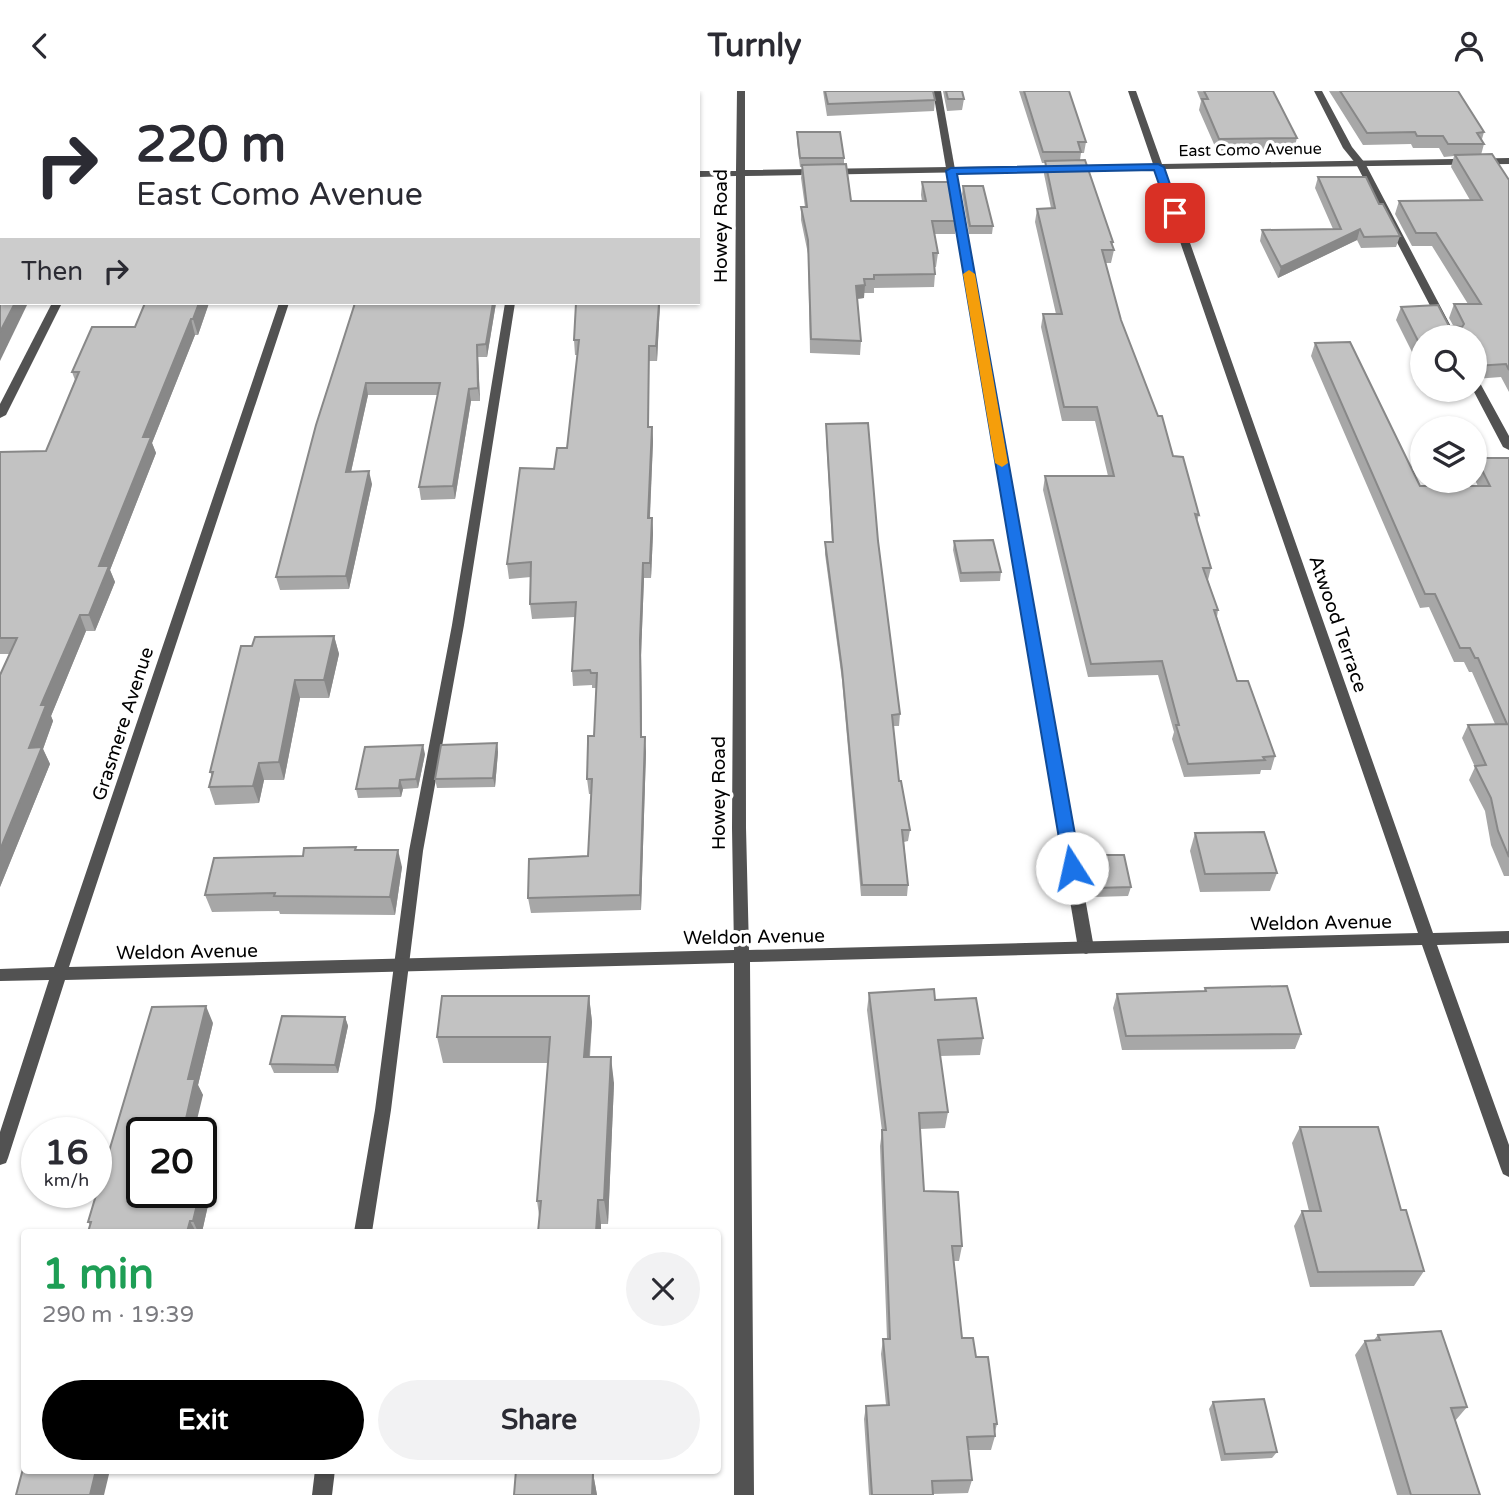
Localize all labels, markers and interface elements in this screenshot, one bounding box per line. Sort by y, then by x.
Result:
icon: back [21,27,59,65]
text: Turnly [708,27,801,65]
icon: person [1450,27,1488,65]
text: 220 m [136,116,286,175]
icon: right [21,119,112,210]
street label: East Como Avenue [1178,139,1322,161]
street label: Howey Road [710,169,732,283]
text: East Como Avenue [136,176,423,214]
pin [1145,183,1205,243]
icon: arrive [1156,194,1194,232]
icon: right [97,252,135,290]
text: Then [21,256,83,287]
map controls [1410,325,1487,493]
button: search [1410,325,1487,402]
button: layers [1410,416,1487,493]
street label: Atwood Terrace [1304,553,1372,695]
street label: Grasmere Avenue [88,644,158,804]
street label: Howey Road [708,736,730,850]
position arrow [1035,831,1109,905]
street label: Weldon Avenue [1250,911,1392,935]
street label: Weldon Avenue [683,925,825,949]
street label: Weldon Avenue [116,940,258,964]
speed limit sign: 20 [126,1117,217,1208]
text: 16 [45,1132,88,1174]
text: km/h [44,1169,89,1191]
text: 1 min [42,1249,154,1300]
button: close [626,1252,700,1326]
text: 290 m · 19:39 [42,1301,194,1329]
button: Exit [42,1380,364,1460]
button: Share [378,1380,700,1460]

